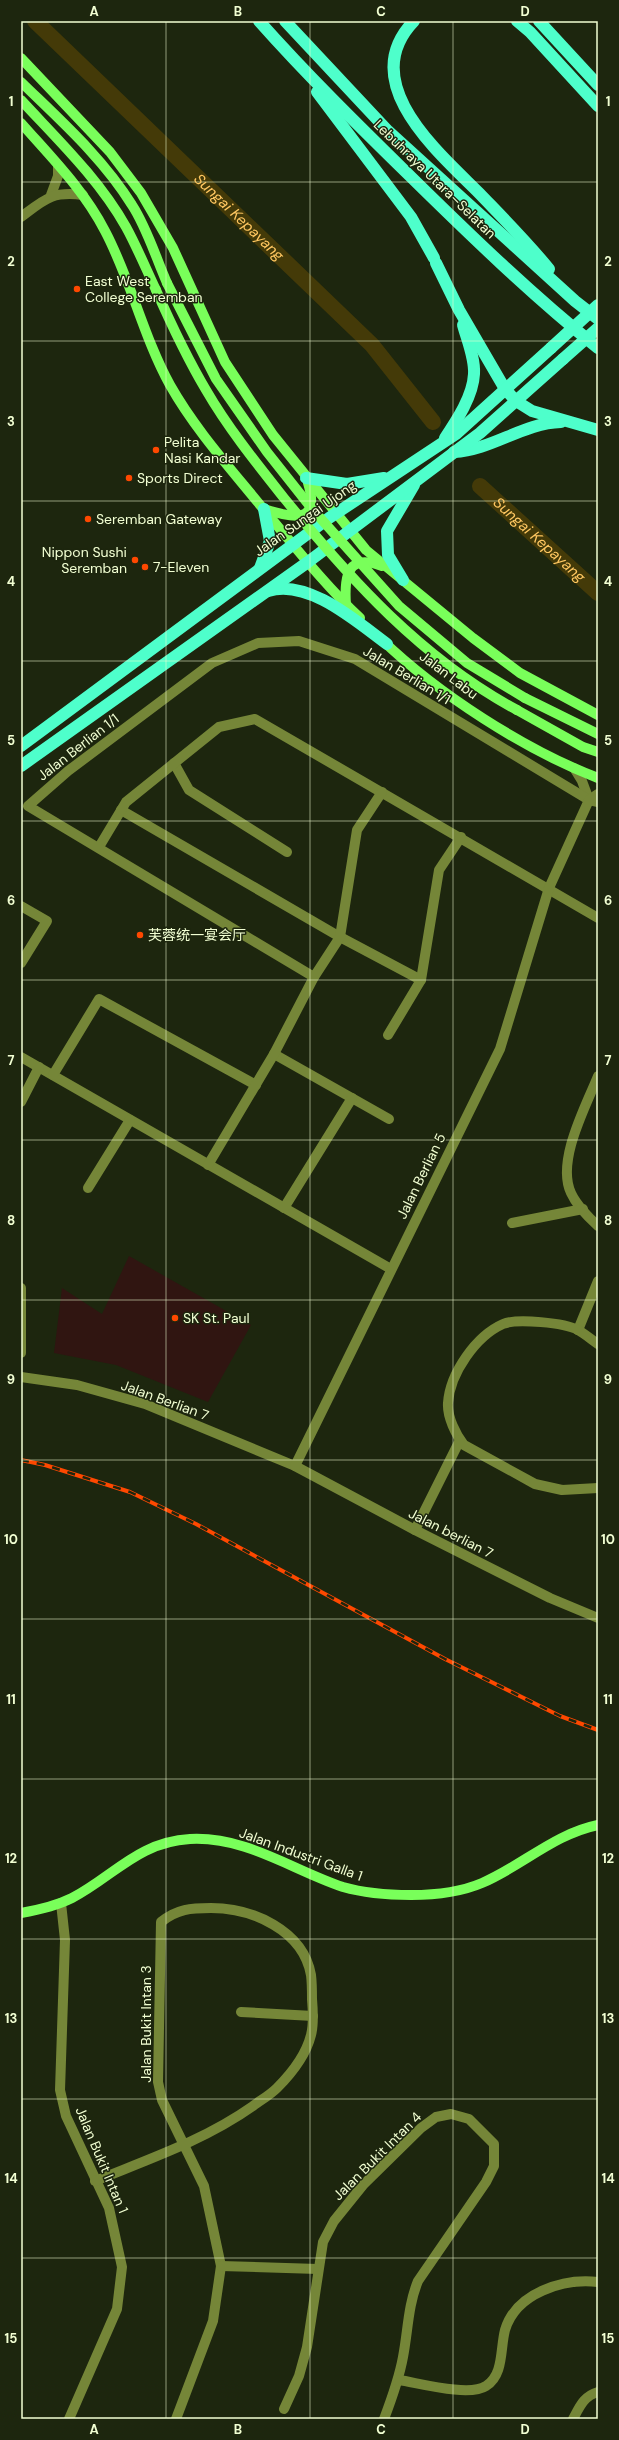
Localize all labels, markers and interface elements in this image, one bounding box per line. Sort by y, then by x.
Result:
text: A [89,3,99,20]
text: B [234,3,242,20]
text: C [376,3,386,20]
text: D [520,3,530,20]
text: 1 [9,93,13,110]
text: 1 [606,93,610,110]
street label: Lebuhraya Utara–Selatan [370,116,500,242]
water label: Sungai Kepayang [190,169,289,266]
text: 2 [7,253,15,270]
text: 2 [604,253,612,270]
place label: East West College Seremban [85,272,203,306]
marker: East West College Seremban [72,284,82,294]
text: 3 [7,413,15,430]
text: 3 [604,413,612,430]
place label: Pelita Nasi Kandar [164,433,241,467]
marker: Pelita Nasi Kandar [151,445,161,455]
place label: Sports Direct [137,469,223,487]
marker: Sports Direct [124,473,134,483]
street label: Jalan Sungai Ujong [250,476,360,560]
water label: Sungai Kepayang [489,493,590,587]
place label: Seremban Gateway [96,510,222,528]
marker: Seremban Gateway [83,514,93,524]
place label: Nippon Sushi Seremban [42,543,127,577]
marker: Nippon Sushi Seremban [130,555,140,565]
place label: 7-Eleven [153,558,209,576]
marker: 7-Eleven [140,562,150,572]
text: 4 [7,573,15,590]
text: 4 [604,573,612,590]
street label: Jalan Berlian 1/1 [360,642,454,708]
street label: Jalan Labu [416,647,482,703]
street label: Jalan Berlian 1/1 [34,709,122,785]
text: 5 [7,732,15,749]
text: 5 [604,732,612,749]
text: 6 [7,892,15,909]
text: 6 [604,892,612,909]
place label: 芙蓉统一宴会厅 [148,926,246,944]
marker: 芙蓉统一宴会厅 [135,930,145,940]
text: 7 [8,1052,15,1069]
text: 7 [605,1052,612,1069]
street label: Jalan Berlian 5 [393,1130,449,1222]
text: 8 [7,1212,15,1229]
text: 8 [604,1212,612,1229]
place label: SK St. Paul [183,1309,250,1327]
marker: SK St. Paul [170,1313,180,1323]
text: 9 [7,1371,15,1388]
text: 9 [604,1371,612,1388]
street label: Jalan Berlian 7 [119,1376,211,1424]
street label: Jalan berlian 7 [406,1504,496,1562]
text: 10 [4,1531,18,1548]
text: 10 [601,1531,615,1548]
text: 11 [6,1691,16,1708]
text: 11 [603,1691,613,1708]
street label: Jalan Industri Galla 1 [237,1823,365,1885]
text: 12 [5,1850,17,1867]
text: 12 [602,1850,614,1867]
street label: Jalan Bukit Intan 3 [137,1965,155,2083]
text: 13 [5,2010,17,2027]
text: 13 [602,2010,614,2027]
street label: Jalan Bukit Intan 1 [71,2104,133,2216]
street label: Jalan Bukit Intan 4 [329,2108,425,2204]
text: 14 [4,2170,18,2187]
text: 14 [601,2170,615,2187]
text: 15 [5,2330,17,2347]
text: 15 [602,2330,614,2347]
text: A [89,2421,99,2438]
text: B [234,2421,242,2438]
text: C [376,2421,386,2438]
text: D [520,2421,530,2438]

